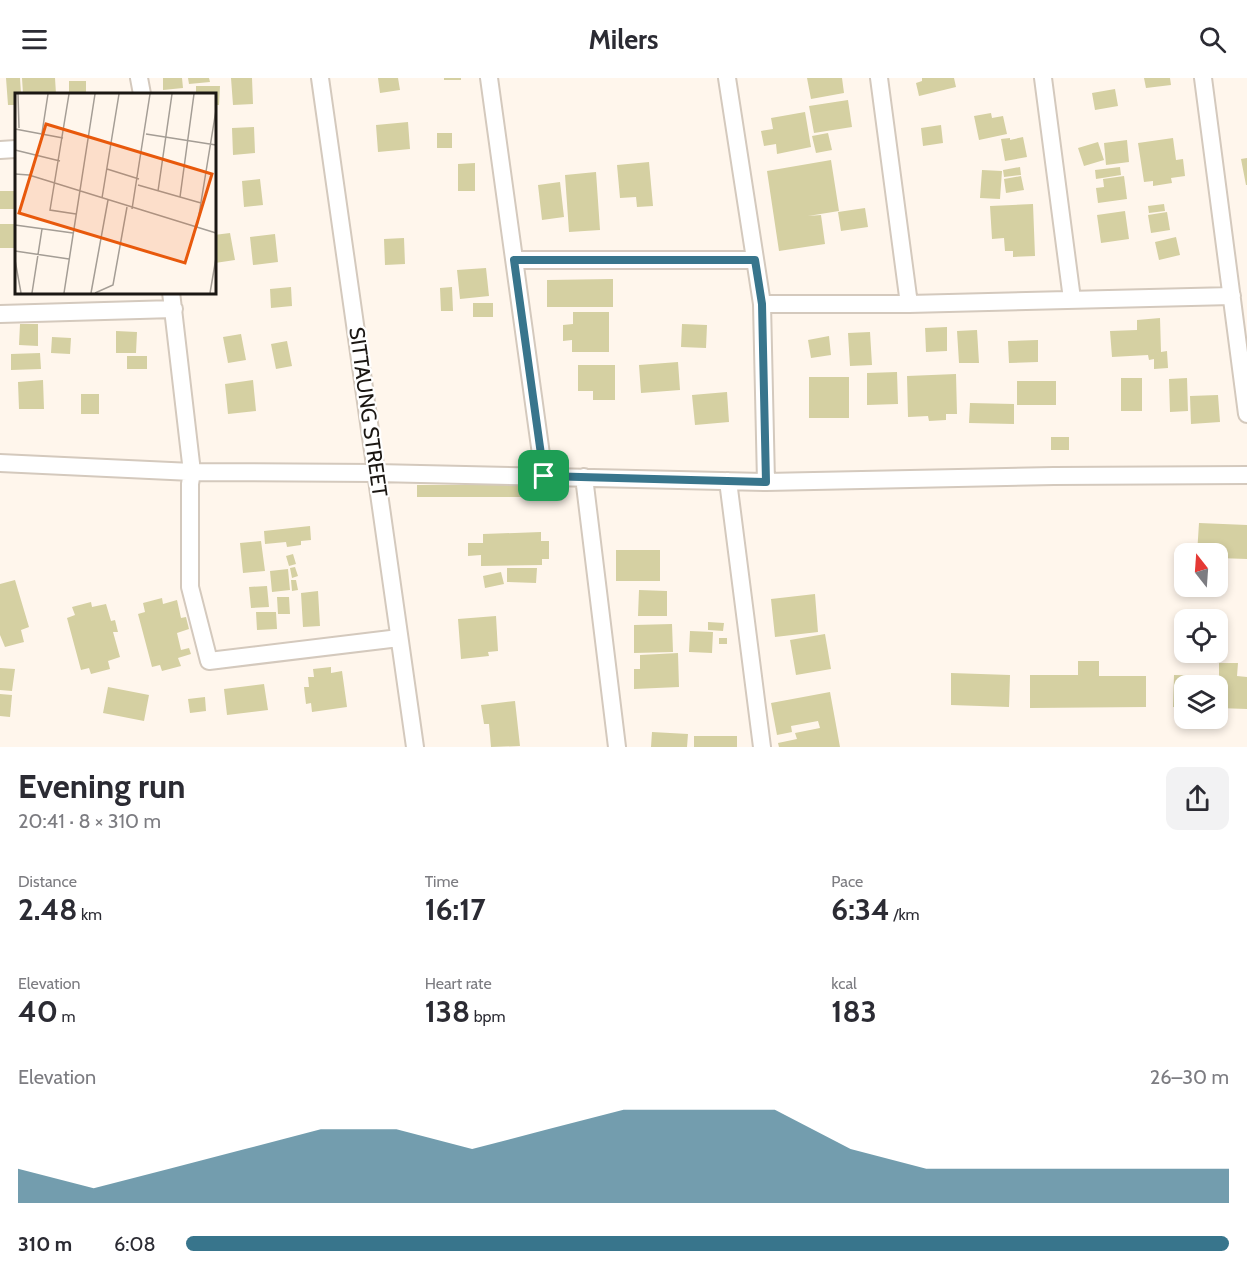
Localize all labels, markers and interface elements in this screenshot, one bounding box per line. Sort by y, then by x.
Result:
icon: menu [18,23,51,56]
text: Milers [589,23,658,56]
icon: search [1196,23,1229,56]
inset map [15,93,216,294]
street label: SITTAUNG STREET [344,326,393,498]
pin [518,450,569,501]
icon: arrive [527,459,560,492]
north arrow [1174,543,1228,597]
map controls [1174,543,1228,729]
button: locate [1174,609,1228,663]
button: layers [1174,675,1228,729]
text: Evening run [18,766,185,806]
button: share [1166,767,1229,830]
text: 20:41 · 8 × 310 m [18,809,161,833]
text: Distance [18,872,77,891]
text: Time [425,872,459,891]
text: Pace [831,872,863,891]
text: 2.48 [18,891,77,928]
text: 16:17 [425,891,486,928]
text: 6:34 [831,891,890,928]
text: km [77,905,102,924]
text: /km [890,905,920,924]
text: Elevation [18,974,81,993]
text: Heart rate [425,974,492,993]
text: kcal [831,974,857,993]
text: 40 [18,993,58,1030]
text: 138 [425,993,470,1030]
text: 183 [831,993,877,1030]
text: m [58,1007,75,1026]
text: bpm [470,1007,505,1026]
text: Elevation [18,1065,96,1089]
text: 26–30 m [1150,1065,1229,1089]
text: 310 m [18,1232,72,1256]
text: 6:08 [114,1232,156,1256]

